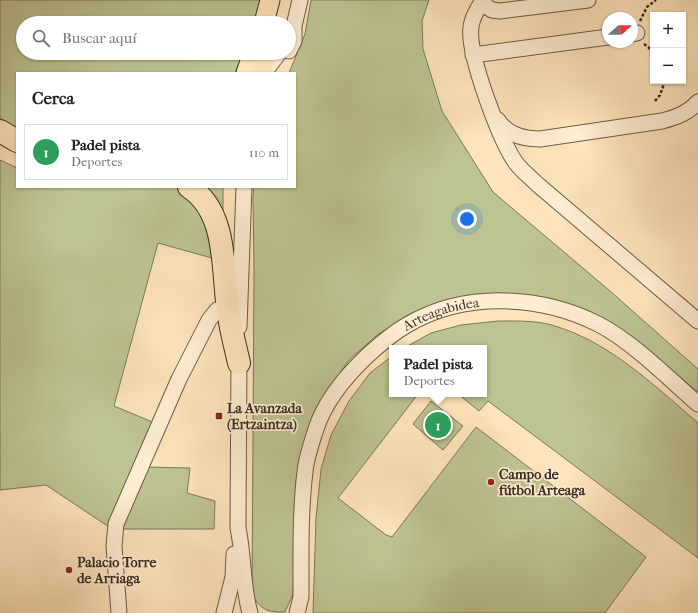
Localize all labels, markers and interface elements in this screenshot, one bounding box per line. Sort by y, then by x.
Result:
north arrow [602,12,638,48]
map controls [650,12,686,84]
button: + [650,12,686,48]
search box [16,16,296,60]
icon: search [30,27,52,49]
text: Buscar aquí [62,29,137,47]
button: − [650,48,686,84]
text: Cerca [32,88,74,108]
text: Padel pista [71,136,140,154]
text: 1 [44,145,48,160]
text: 110 m [249,145,279,160]
text: Deportes [71,154,122,169]
your location [457,209,477,229]
street label: Arteagabidea [399,294,481,335]
popup [389,345,487,397]
text: Padel pista [403,355,473,373]
text: Deportes [403,373,455,388]
place label: La Avanzada (Ertzaintza) [227,400,302,433]
pin: 1 [425,410,451,440]
marker: La Avanzada (Ertzaintza) [214,411,224,421]
place label: Campo de fútbol Arteaga [498,466,586,499]
marker: Campo de fútbol Arteaga [486,477,496,487]
place label: Palacio Torre de Arriaga [77,554,156,587]
marker: Palacio Torre de Arriaga [64,565,74,575]

